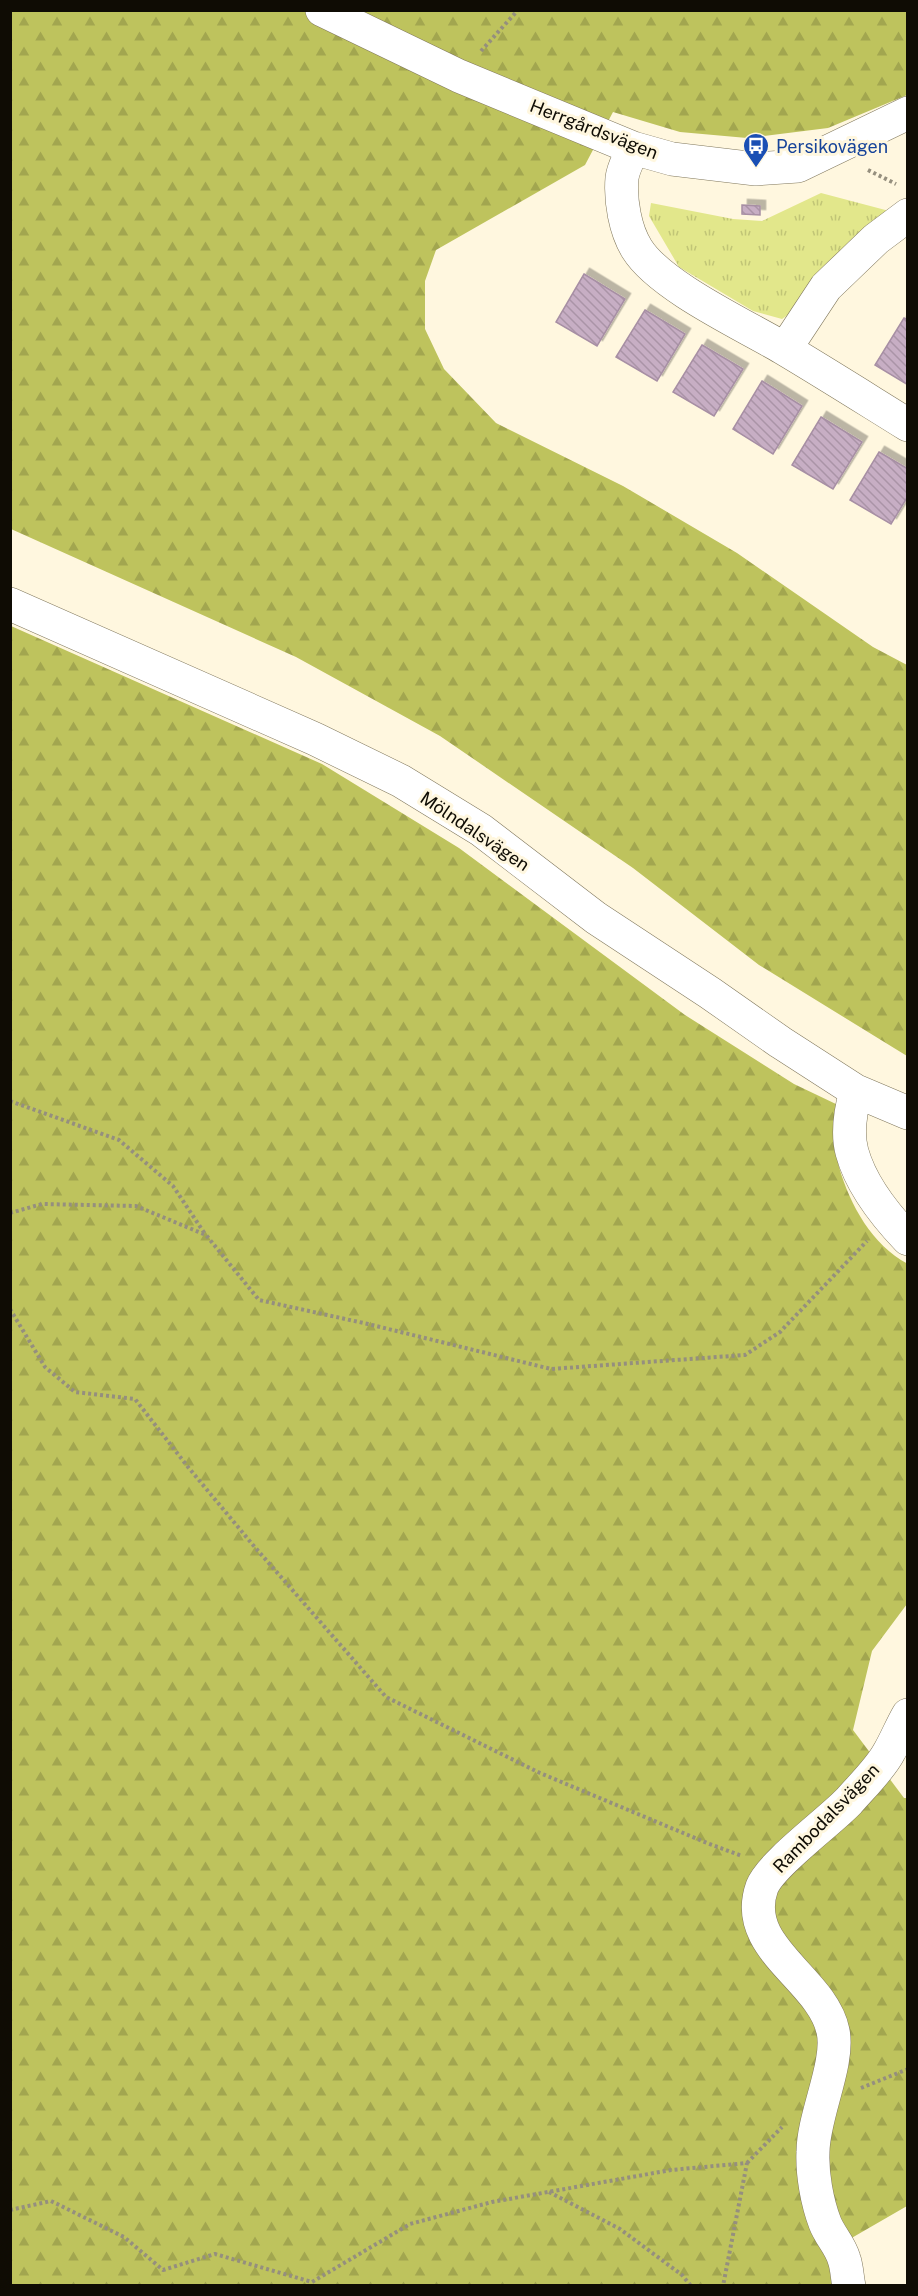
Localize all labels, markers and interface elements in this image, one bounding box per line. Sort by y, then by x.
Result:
street label: Herrgårdsvägen [527,95,661,163]
bus stop icon: Persikovägen [741,131,771,169]
place label: Persikovägen [776,136,888,157]
street label: Mölndalsvägen [416,787,534,875]
street label: Rambodalsvägen [769,1759,883,1877]

